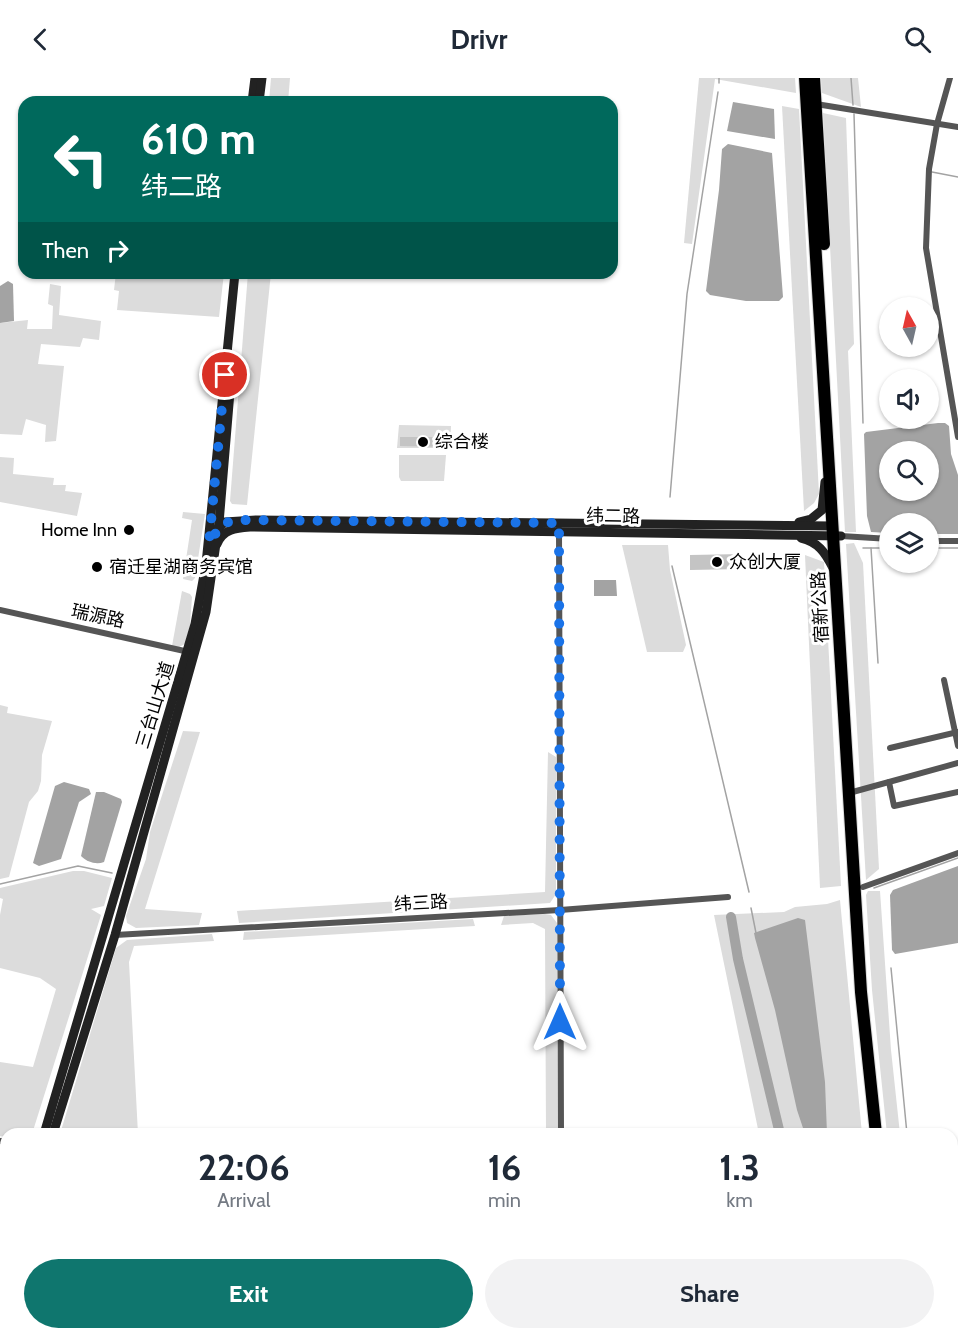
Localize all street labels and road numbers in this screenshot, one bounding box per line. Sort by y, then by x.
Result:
street label: 纬二路 [586,505,640,527]
street label: 宿新公路 [807,570,833,644]
street label: 瑞源路 [69,600,127,632]
street label: 三台山大道 [131,659,179,751]
street label: 纬三路 [393,891,449,915]

